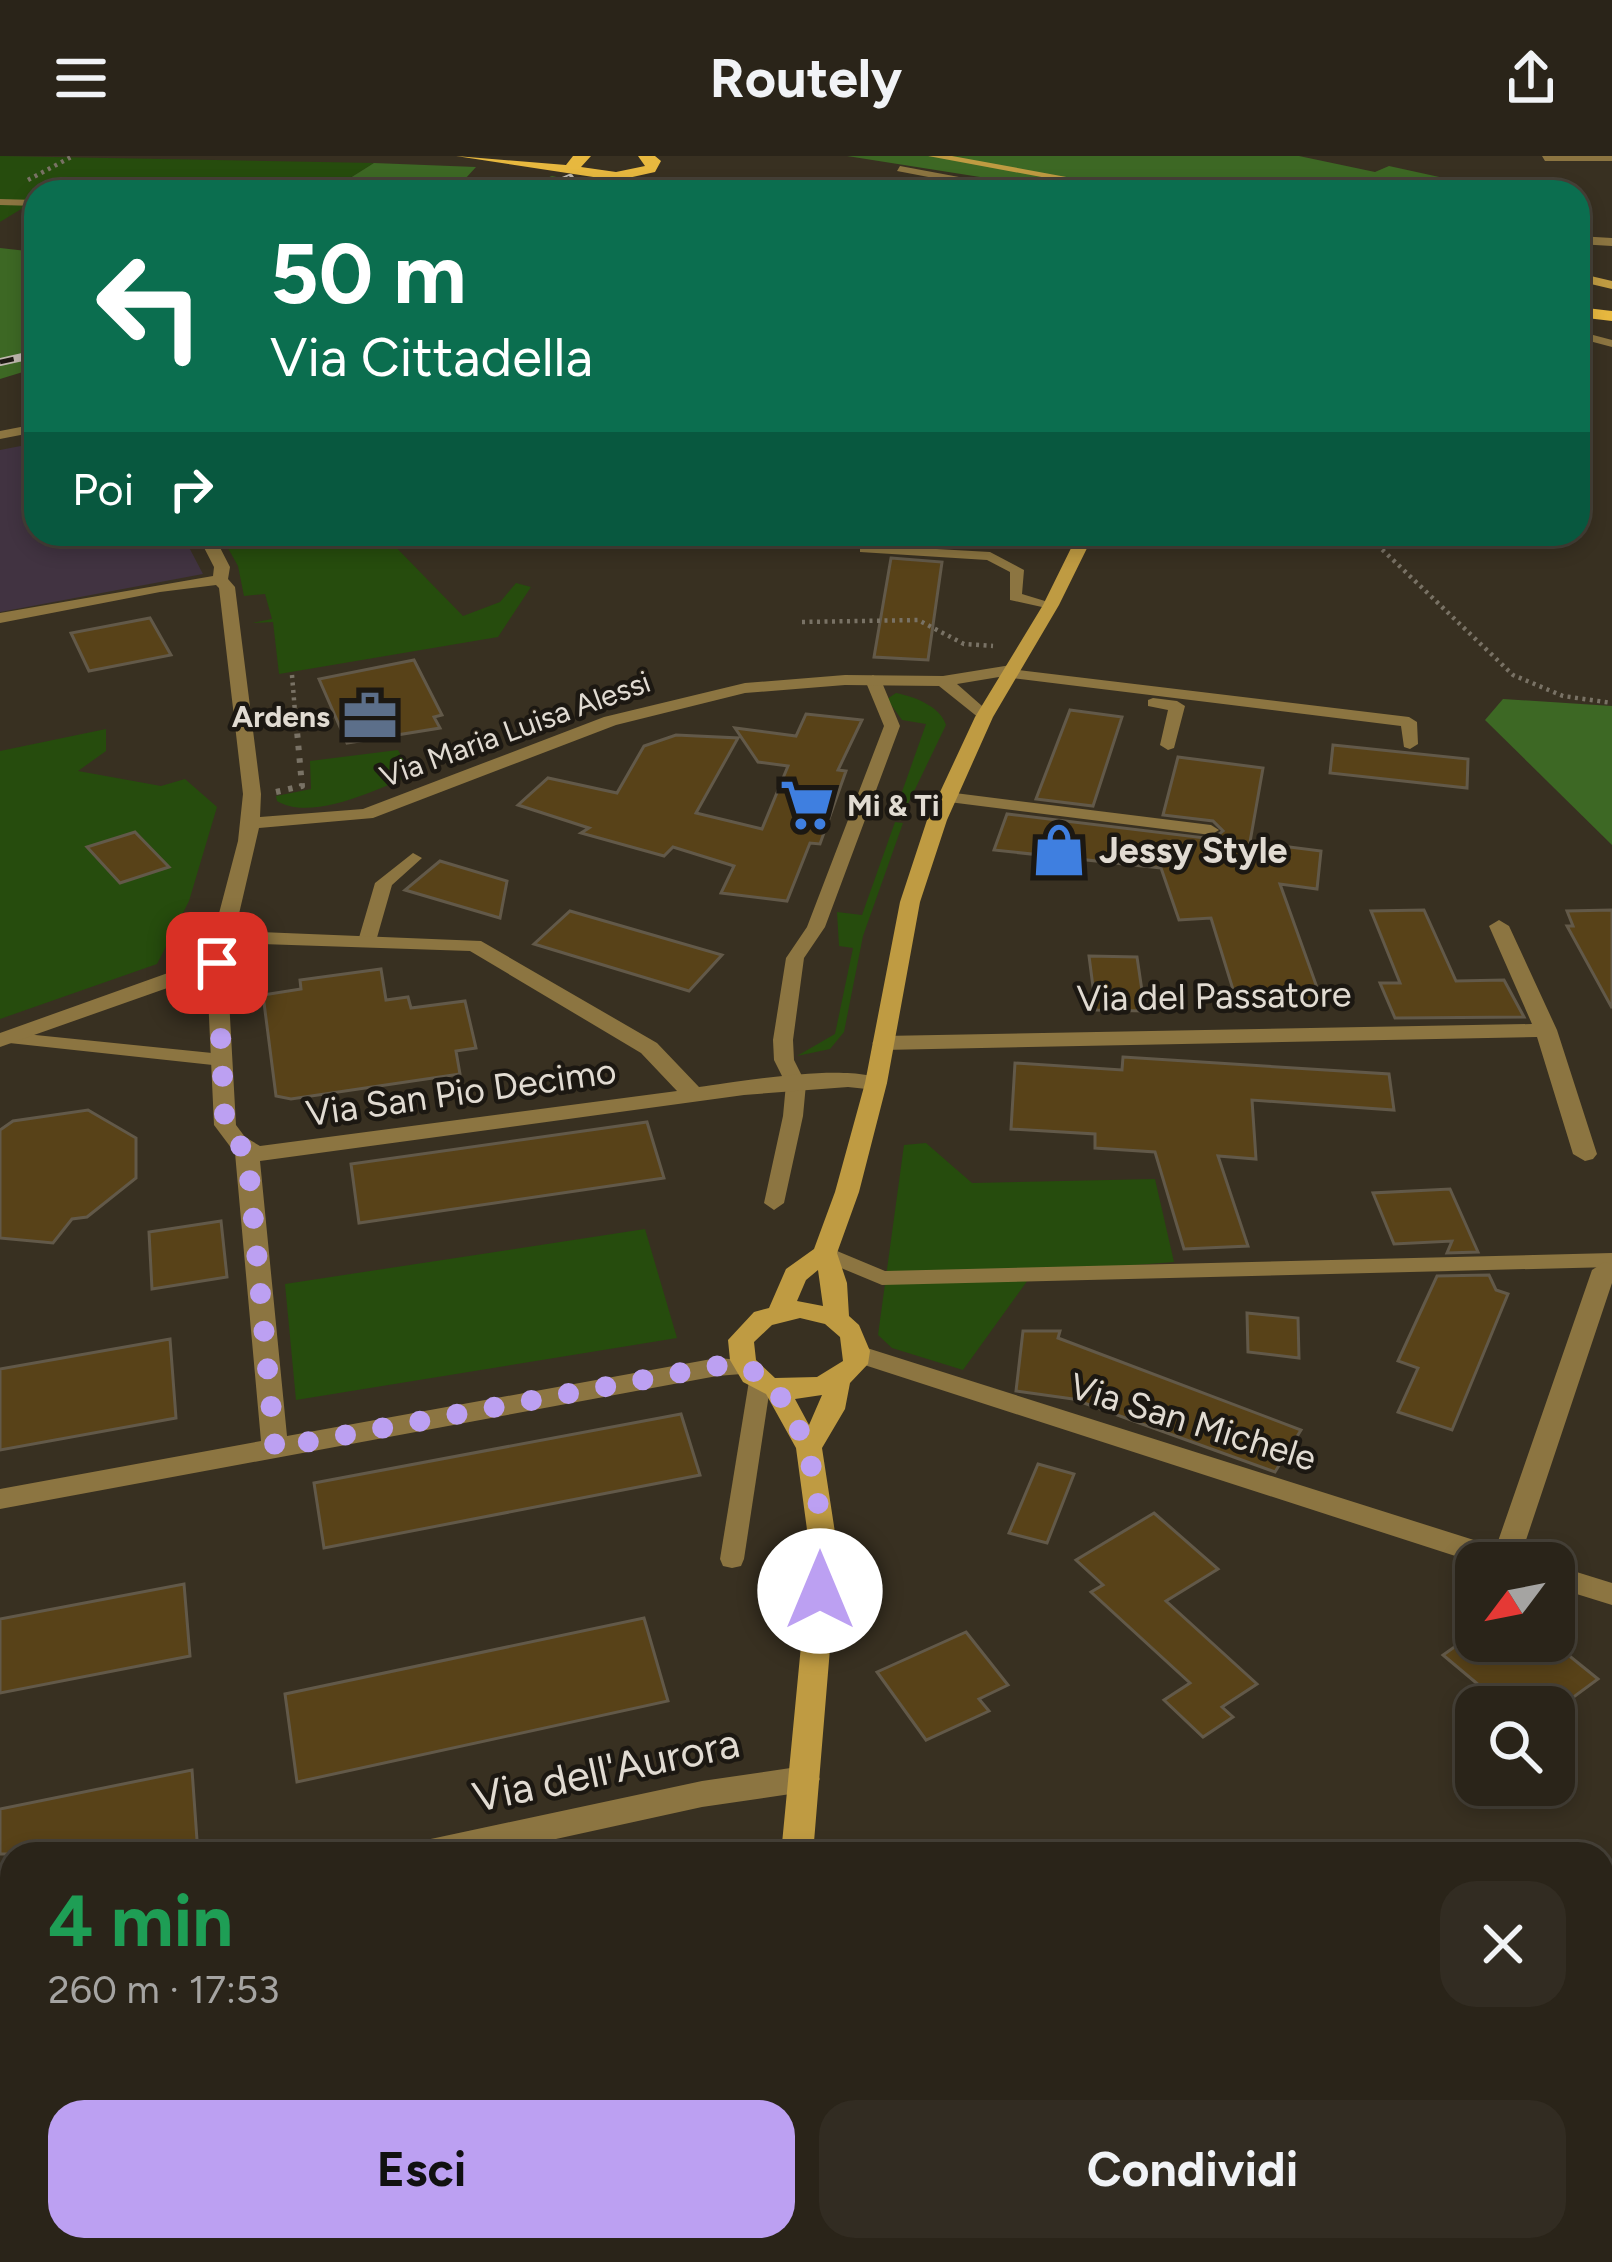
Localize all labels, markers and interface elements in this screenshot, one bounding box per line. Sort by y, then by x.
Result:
icon: menu [48,45,114,111]
icon: share [1498,45,1564,111]
text: Routely [710,46,902,111]
text: 50 m [270,223,466,324]
icon: left [72,228,228,384]
text: Via Cittadella [270,325,593,390]
icon: right [158,456,224,522]
text: Poi [72,462,134,516]
street label: Via Maria Luisa Alessi [375,663,655,795]
office icon: Ardens [341,687,399,745]
place label: Ardens [232,698,330,735]
supermarket icon: Mi & Ti [778,776,836,834]
place label: Mi & Ti [847,787,940,824]
shop icon: Jessy Style [1030,821,1088,879]
place label: Jessy Style [1099,829,1288,872]
pin [166,912,268,1014]
icon: arrive [184,930,250,996]
street label: Via del Passatore [1076,972,1352,1020]
street label: Via San Pio Decimo [303,1049,619,1135]
street label: Via San Michele [1064,1364,1322,1480]
position arrow [757,1528,883,1654]
north arrow [1455,1542,1575,1662]
map controls [1455,1542,1575,1806]
button: search [1455,1686,1575,1806]
street label: Via dell'Aurora [468,1717,744,1823]
text: 4 min [48,1878,233,1964]
button: close [1440,1881,1566,2007]
text: 260 m · 17:53 [48,1966,279,2013]
button: Esci [48,2100,795,2238]
button: Condividi [819,2100,1566,2238]

